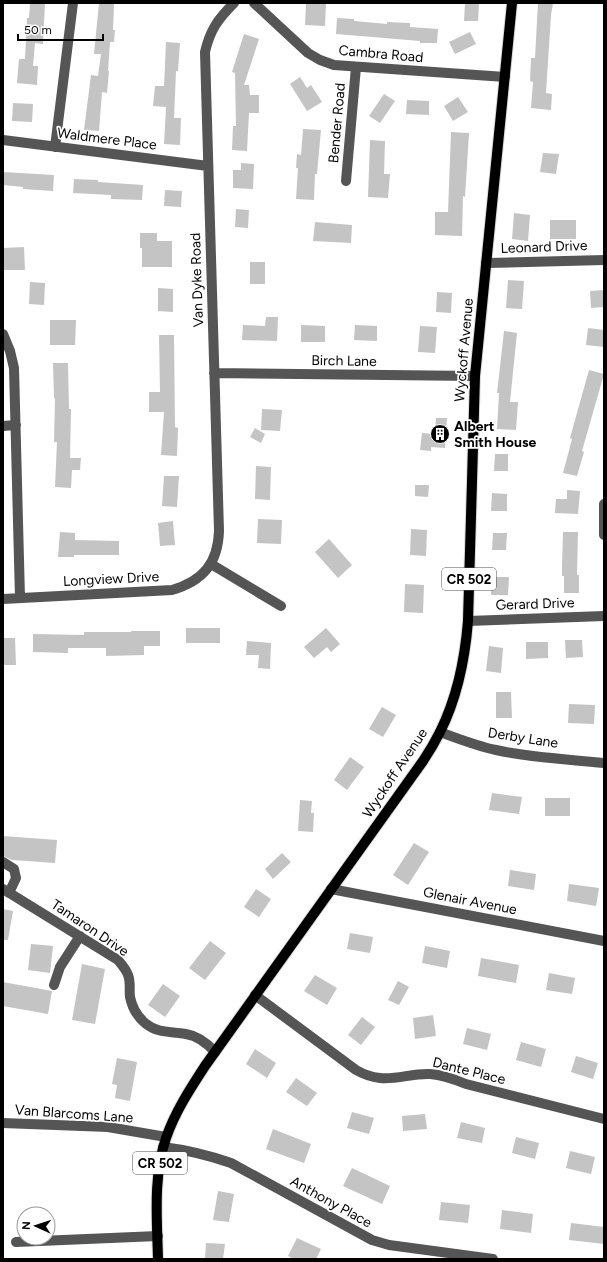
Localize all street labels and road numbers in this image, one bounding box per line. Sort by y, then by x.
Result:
street label: Cambra Road [338,42,424,66]
street label: Bender Road [325,82,349,164]
street label: Waldmere Place [56,124,158,154]
street label: Van Dyke Road [187,232,207,328]
street label: Leonard Drive [500,237,588,257]
street label: Wyckoff Avenue [451,297,477,403]
street label: Birch Lane [311,352,377,370]
street label: Longview Drive [63,568,160,590]
road number: CR 502 [442,568,496,590]
street label: Gerard Drive [495,594,575,614]
street label: Derby Lane [487,724,560,752]
street label: Wyckoff Avenue [359,725,431,821]
street label: Glenair Avenue [422,884,519,918]
street label: Tamaron Drive [48,896,132,960]
street label: Dante Place [431,1054,508,1088]
street label: Van Blarcoms Lane [14,1101,134,1127]
road number: CR 502 [133,1152,187,1174]
street label: Anthony Place [287,1173,375,1232]

